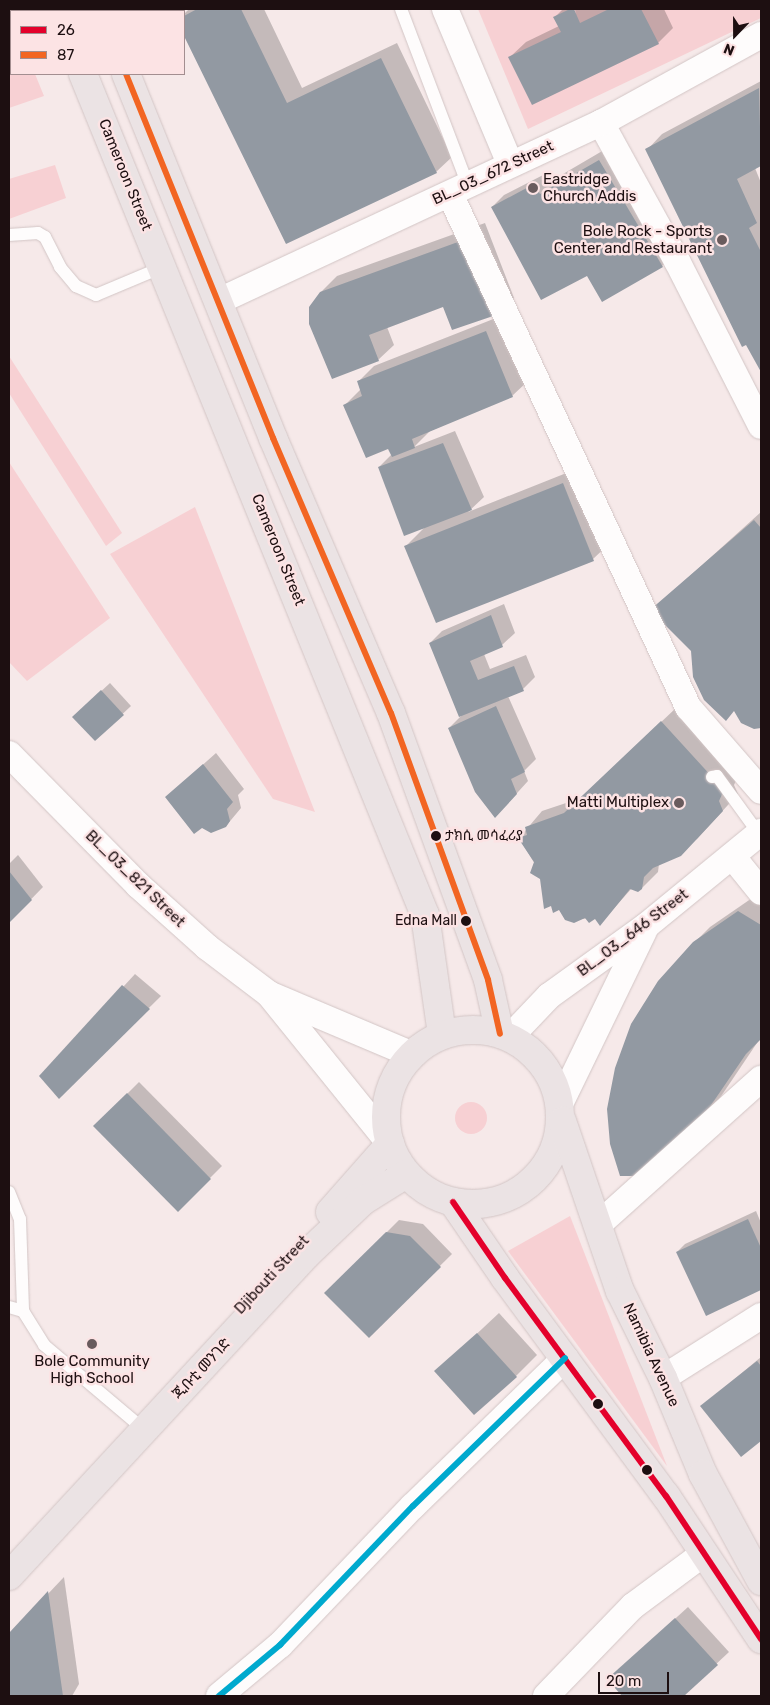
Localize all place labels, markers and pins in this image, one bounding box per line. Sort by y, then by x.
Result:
place label: Eastridge Church Addis [543,170,637,205]
marker: Eastridge Church Addis [527,182,539,194]
place label: Bole Rock - Sports Center and Restaurant [553,222,712,257]
marker: Bole Rock - Sports Center and Restaurant [716,234,728,246]
place label: Matti Multiplex [567,794,669,812]
marker: Matti Multiplex [673,797,685,809]
place label: ታክሲ መሳፈሪያ [445,828,523,844]
marker: ታክሲ መሳፈሪያ [431,831,441,841]
place label: Edna Mall [395,913,457,929]
marker: Edna Mall [461,916,471,926]
marker: Bole Community High School [86,1338,98,1350]
place label: Bole Community High School [34,1352,150,1387]
unlabelled marker [593,1399,603,1409]
unlabelled marker [642,1465,652,1475]

